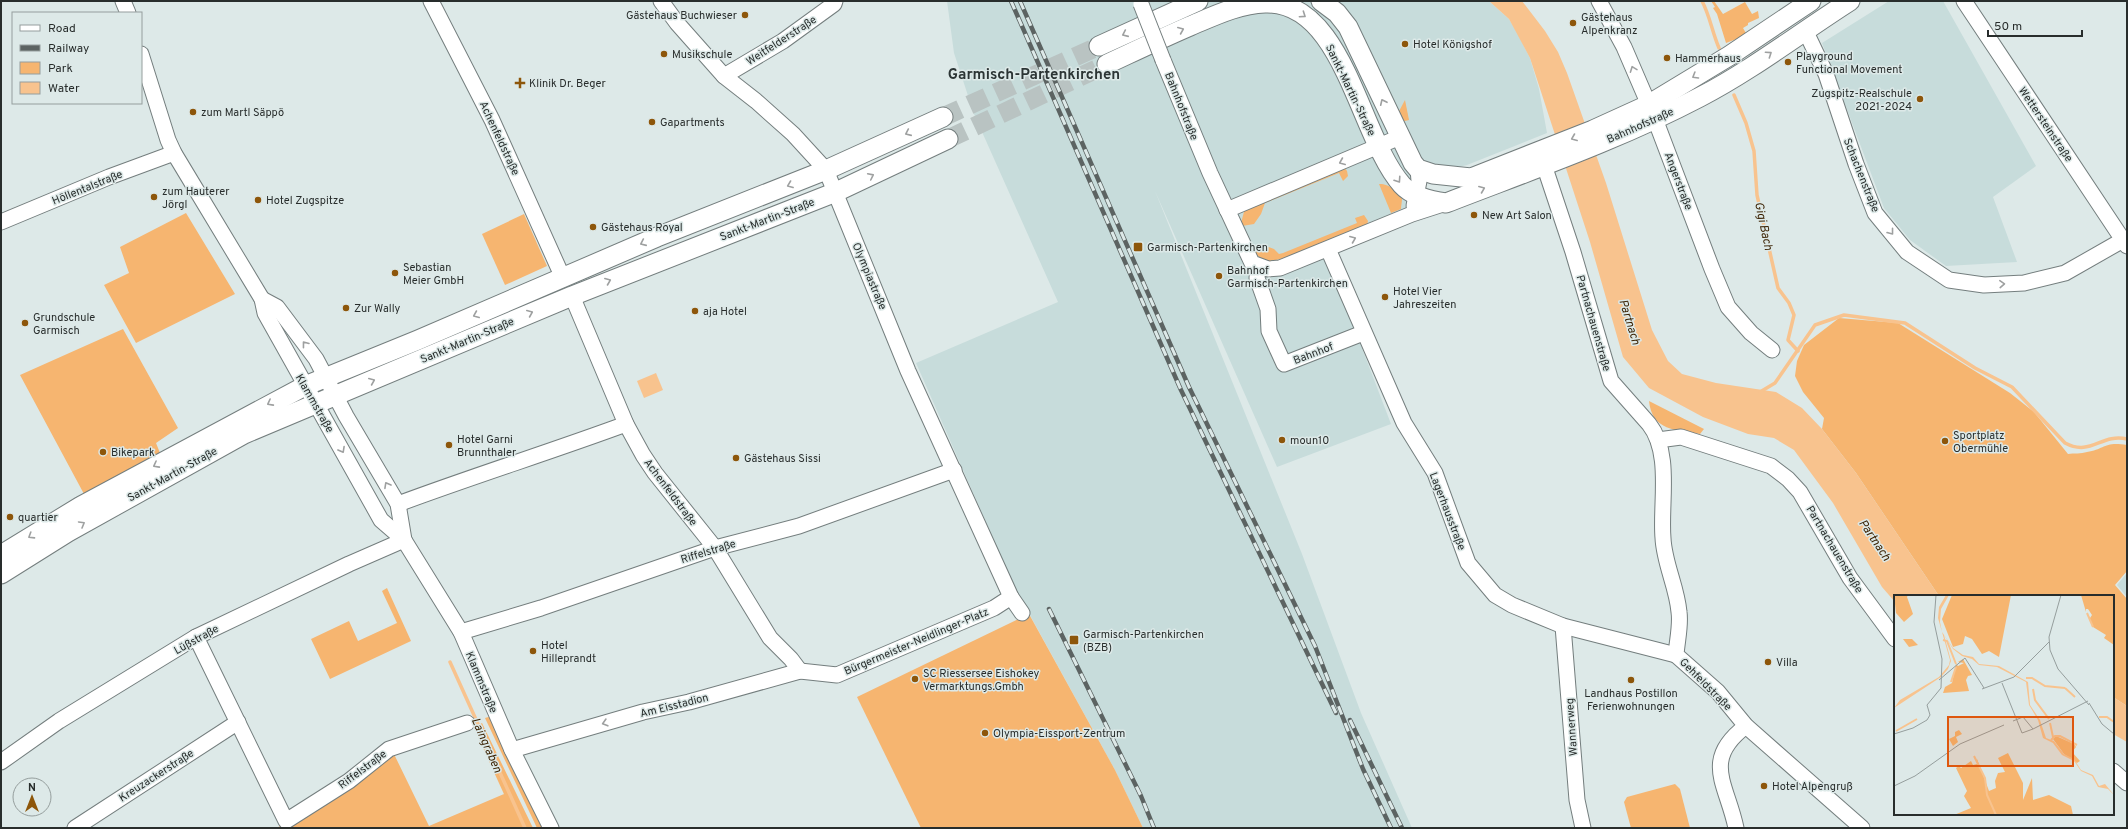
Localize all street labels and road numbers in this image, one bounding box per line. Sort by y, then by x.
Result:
street label: Weitfelderstraße [744,13,819,69]
street label: Sankt-Martin-Straße [1322,42,1378,139]
street label: Bahnhofstraße [1161,70,1201,142]
street label: Wettersteinstraße [2015,84,2076,165]
street label: Achenfeldstraße [476,99,522,178]
street label: Bahnhofstraße [1605,105,1676,147]
street label: Schachenstraße [1840,136,1882,215]
street label: Angerstraße [1661,150,1696,212]
street label: Höllentalstraße [50,167,125,208]
street label: Sankt-Martin-Straße [718,195,817,244]
street label: Olympiastraße [849,241,890,312]
street label: Partnachauenstraße [1573,274,1614,373]
street label: Sankt-Martin-Straße [418,315,516,367]
street label: Bahnhof [1291,340,1336,368]
street label: Klammstraße [292,372,337,435]
street label: Sankt-Martin-Straße [125,444,220,505]
street label: Achenfeldstraße [640,456,700,529]
street label: Lagerhausstraße [1426,470,1468,552]
street label: Partnachauenstraße [1803,503,1866,596]
street label: Riffelstraße [679,537,738,567]
street label: Bürgermeister-Neidlinger-Platz [842,605,991,679]
street label: Lüßstraße [172,622,221,658]
street label: Klammstraße [462,650,500,715]
street label: Gehfeldstraße [1676,655,1735,714]
street label: Am Eisstadion [638,691,710,721]
street label: Wannerweg [1563,698,1581,756]
street label: Kreuzackerstraße [116,746,197,805]
street label: Riffelstraße [336,747,390,793]

